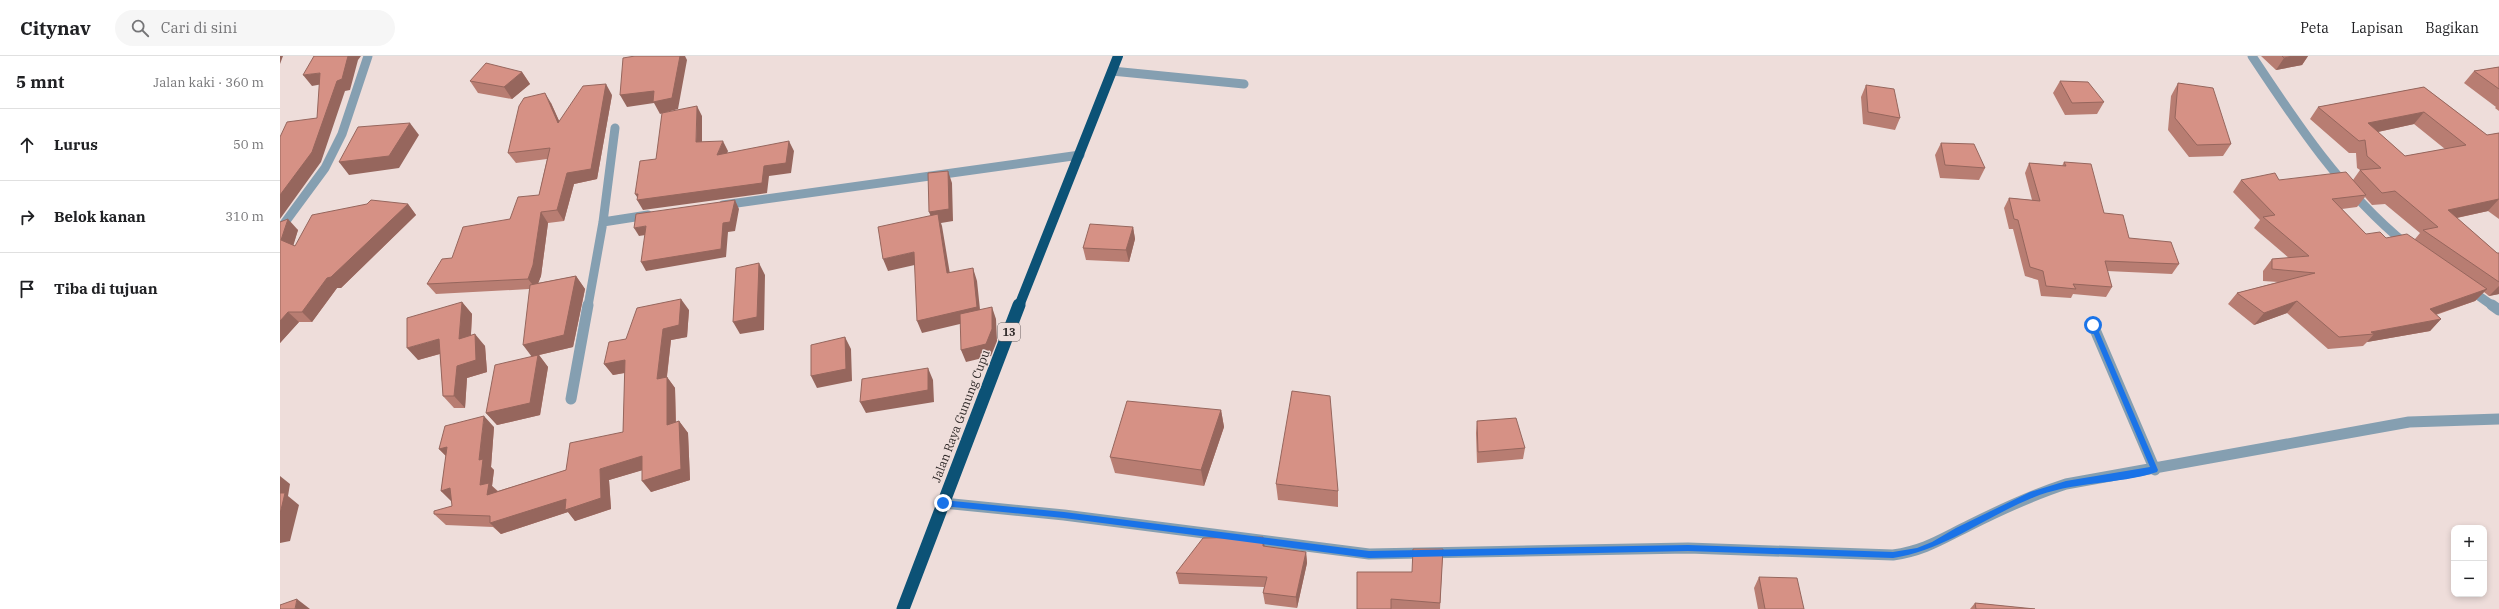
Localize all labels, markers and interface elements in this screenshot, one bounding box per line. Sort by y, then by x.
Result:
search box [115,10,395,46]
text: Citynav [20,16,91,40]
icon: search [129,17,151,39]
text: Cari di sini [161,18,237,37]
text: Peta [2300,19,2329,37]
text: Lapisan [2351,19,2403,37]
text: Bagikan [2425,19,2479,37]
text: 5 mnt [16,71,64,93]
text: Jalan kaki · 360 m [153,74,264,91]
icon: ahead [16,134,38,156]
text: Lurus [54,135,98,154]
text: 50 m [233,136,264,153]
icon: right [16,206,38,228]
text: Belok kanan [54,207,146,226]
text: 310 m [225,208,264,225]
icon: arrive [16,278,38,300]
text: Tiba di tujuan [54,279,158,298]
route start [2084,316,2102,334]
road number: 13 [998,323,1020,341]
street label: Jalan Raya Gunung Cupu [928,347,993,484]
route end [934,494,952,512]
map controls [2451,525,2487,597]
button: + [2451,525,2487,561]
button: − [2451,561,2487,597]

